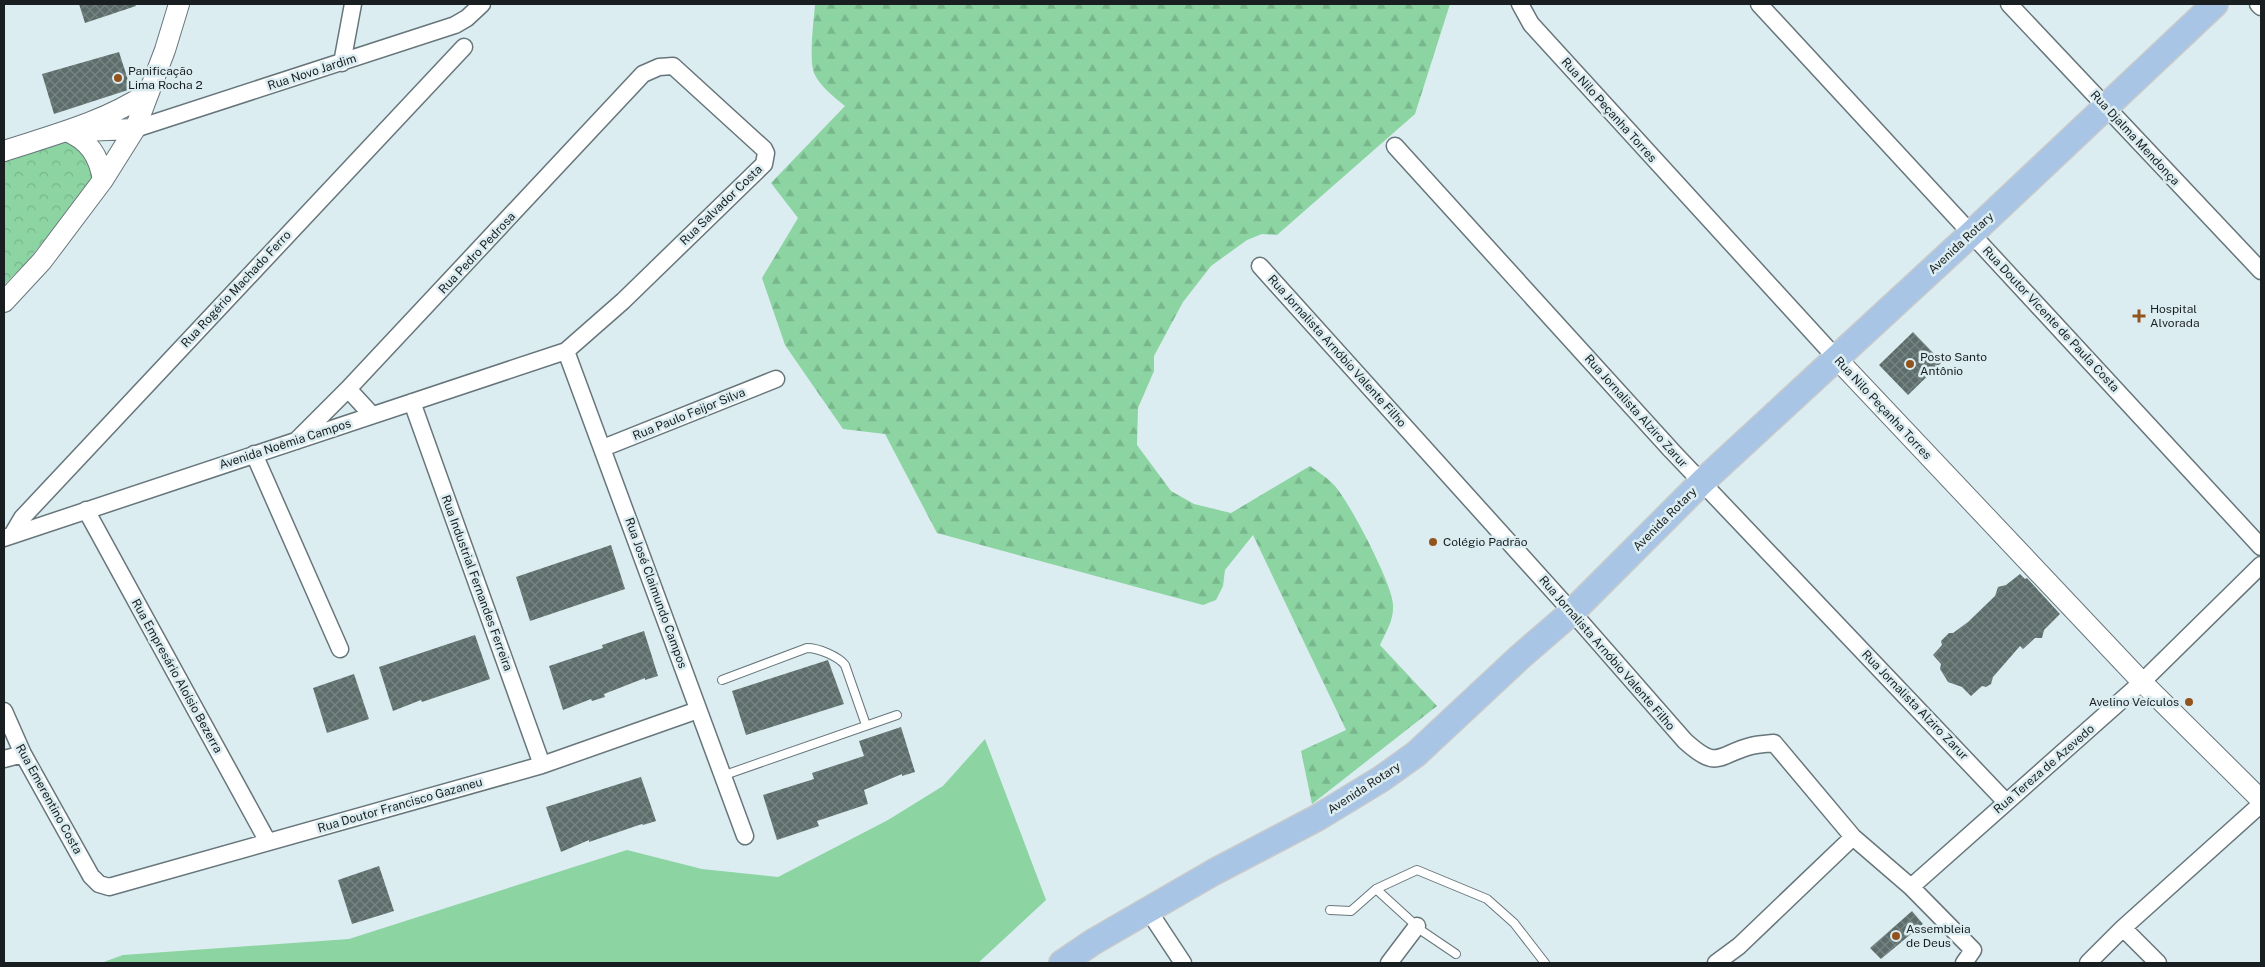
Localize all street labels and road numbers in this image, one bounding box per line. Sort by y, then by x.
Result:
street label: Rua Novo Jardim [266,51,358,93]
street label: Rua Nilo Peçanha Torres [1558,55,1660,165]
street label: Rua Djalma Mendonça [2087,88,2183,188]
street label: Rua Salvador Costa [677,162,765,248]
street label: Rua Pedro Pedrosa [436,209,518,297]
street label: Avenida Rotary [1925,209,1997,277]
street label: Rua Rogério Machado Ferro [178,228,294,350]
street label: Rua Doutor Vicente de Paula Costa [1980,243,2122,395]
street label: Rua Jornalista Arnóbio Valente Filho [1265,272,1409,430]
street label: Rua Jornalista Alziro Zarur [1582,352,1691,471]
street label: Rua Nilo Peçanha Torres [1832,354,1934,462]
street label: Rua Paulo Feijor Silva [631,385,747,443]
street label: Avenida Noêmia Campos [217,416,353,472]
street label: Avenida Rotary [1630,484,1700,554]
street label: Rua Industrial Fernandes Ferreira [439,493,515,673]
street label: Rua José Claimundo Campos [622,516,690,670]
street label: Rua Jornalista Arnóbio Valente Filho [1536,573,1678,733]
street label: Rua Empresário Aloísio Bezerra [129,597,225,755]
street label: Rua Jornalista Alziro Zarur [1859,647,1971,763]
street label: Rua Tereza de Azevedo [1991,721,2097,816]
street label: Rua Emerentino Costa [13,742,85,856]
street label: Avenida Rotary [1325,759,1404,817]
street label: Rua Doutor Francisco Gazaneu [316,775,484,835]

